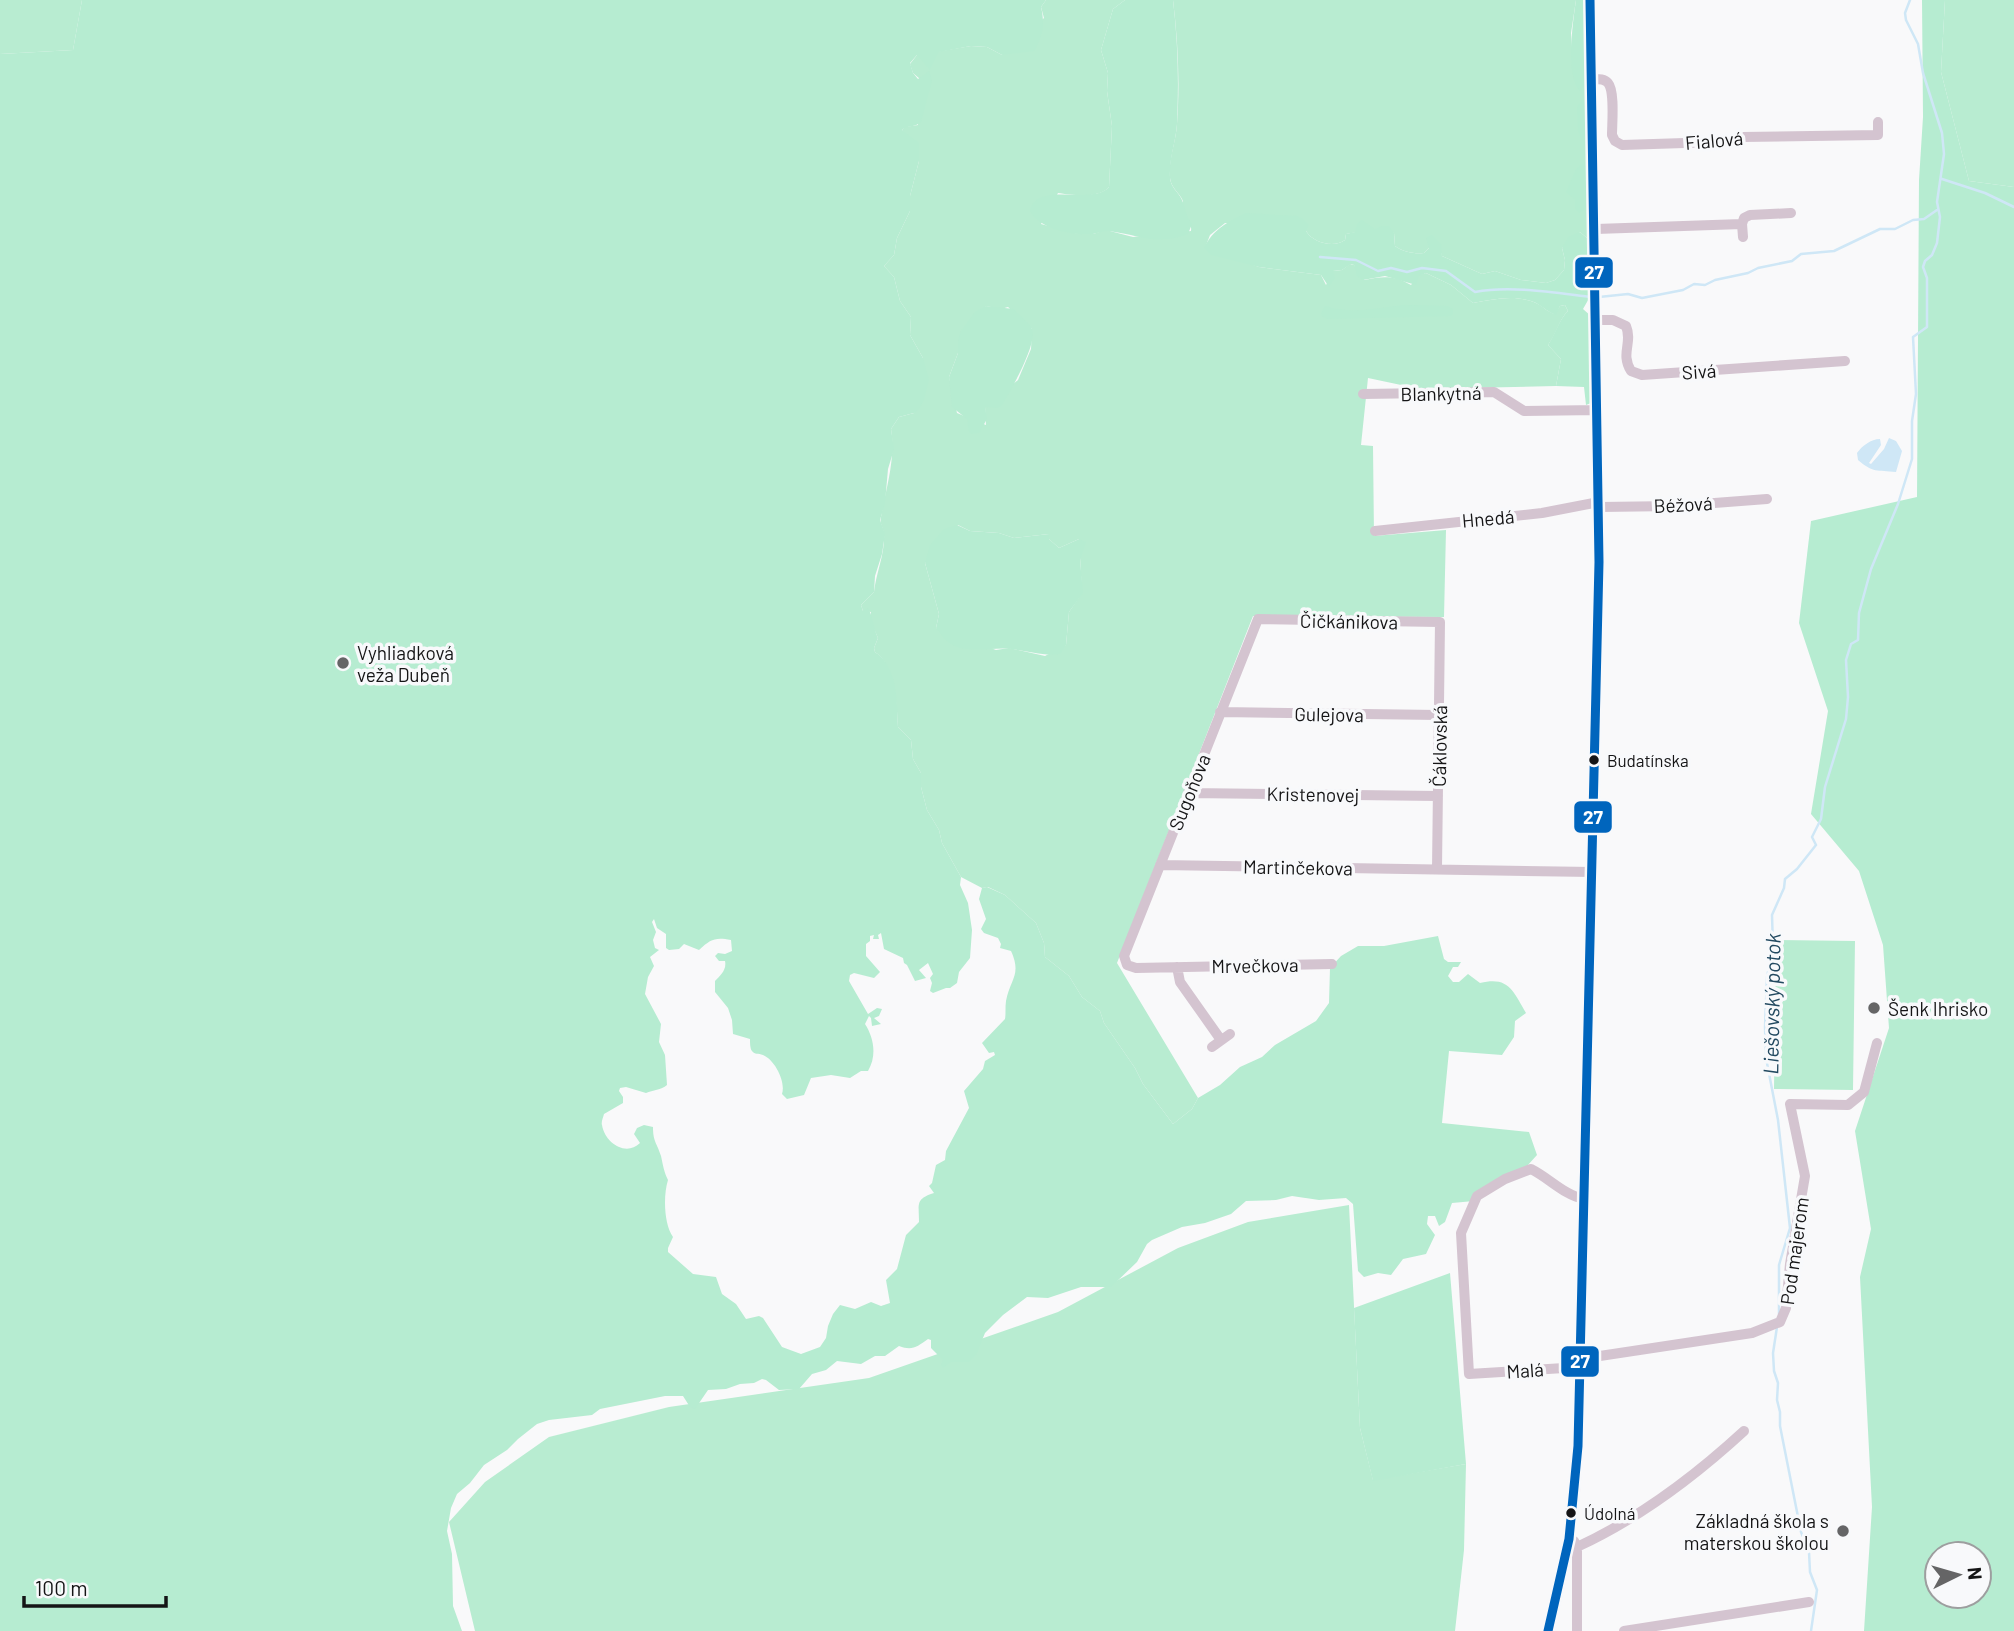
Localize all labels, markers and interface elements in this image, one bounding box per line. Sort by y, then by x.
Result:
street label: Fialová [1684,126,1744,154]
line badge: 27 [1574,256,1614,289]
text: 27 [1584,260,1605,283]
street label: Sivá [1681,358,1717,384]
street label: Blankytná [1400,381,1482,405]
street label: Béžová [1653,491,1713,517]
street label: Hnedá [1461,504,1515,532]
street label: Čičkánikova [1300,609,1398,633]
place label: Vyhliadková veža Dubeň [357,641,454,686]
marker: Vyhliadková veža Dubeň [335,655,351,671]
street label: Gulejova [1294,702,1364,726]
street label: Čáklovská [1427,705,1451,787]
street label: Sugoňova [1163,750,1215,834]
place label: Budatínska [1607,750,1689,770]
marker: Budatínska [1587,753,1601,767]
street label: Kristenovej [1266,782,1360,806]
line badge: 27 [1573,800,1613,834]
text: 27 [1583,805,1604,828]
street label: Martinčekova [1243,855,1353,879]
water label: Liešovský potok [1757,932,1785,1075]
street label: Mrvečkova [1211,953,1299,977]
place label: Šenk Ihrisko [1888,997,1988,1020]
marker: Šenk Ihrisko [1866,1000,1882,1016]
street label: Pod majerom [1775,1196,1813,1306]
line badge: 27 [1560,1345,1600,1378]
text: 27 [1570,1349,1591,1372]
street label: Malá [1506,1357,1544,1383]
place label: Údolná [1584,1503,1635,1523]
marker: Údolná [1564,1506,1578,1520]
place label: Základná škola s materskou školou [1684,1509,1829,1554]
marker: Základná škola s materskou školou [1835,1523,1851,1539]
north arrow [1923,1540,1993,1610]
scale bar [24,1564,166,1608]
text: N [1963,1566,1987,1581]
text: 100 m [35,1575,88,1600]

